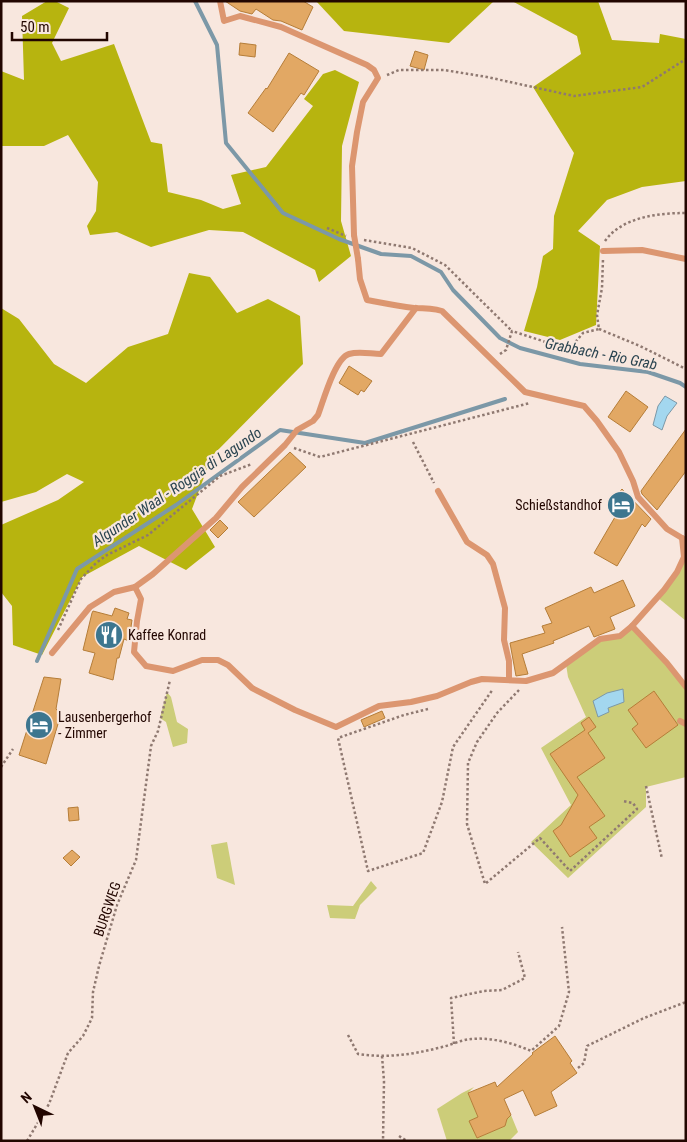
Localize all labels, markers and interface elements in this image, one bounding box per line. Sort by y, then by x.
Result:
scale bar [12,10,108,42]
text: 50 m [20,18,50,36]
water label: Grabbach - Rio Grab [543,334,659,374]
water label: Algunder Waal - Roggia di Lagundo [88,424,265,551]
hotel icon: Schießstandhof [606,490,636,520]
place label: Schießstandhof [515,497,603,513]
restaurant icon: Kaffee Konrad [94,620,124,650]
place label: Kaffee Konrad [128,627,206,643]
place label: Lausenbergerhof - Zimmer [58,709,152,741]
hotel icon: Lausenbergerhof - Zimmer [24,710,54,740]
street label: BURGWEG [90,879,124,939]
north arrow [10,1082,60,1132]
text: N [18,1089,35,1106]

